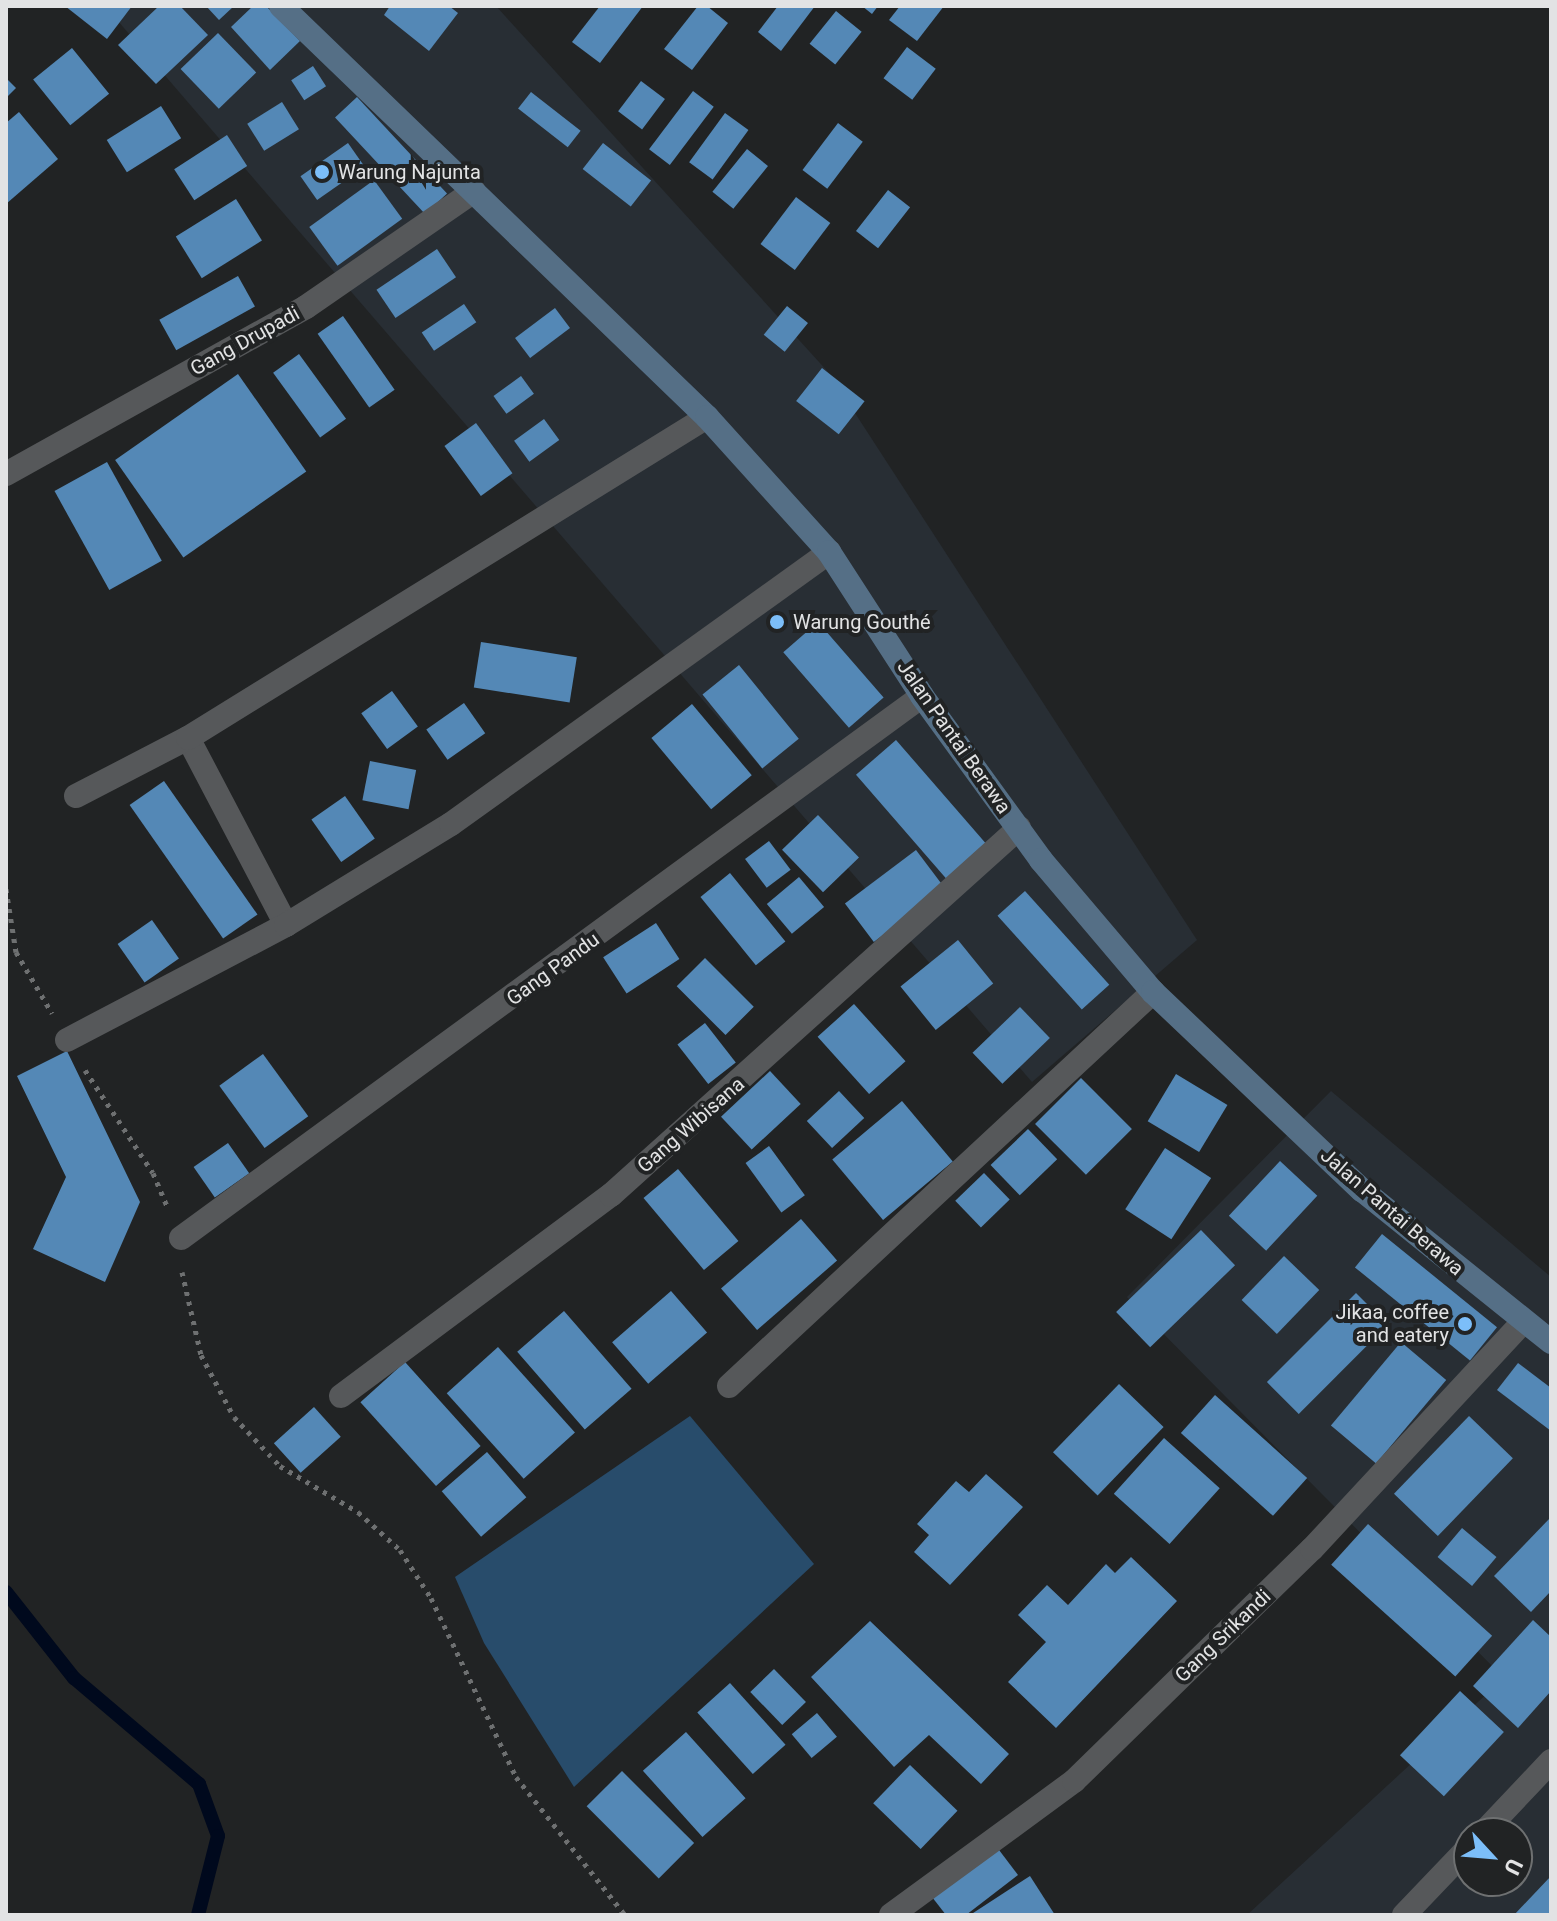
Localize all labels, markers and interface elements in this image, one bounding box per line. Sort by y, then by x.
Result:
place label: Warung Najunta [338,160,481,184]
marker: Warung Najunta [313,163,331,181]
street label: Gang Drupadi [186,301,304,381]
place label: Warung Gouthé [793,610,931,634]
marker: Warung Gouthé [768,613,786,631]
street label: Jalan Pantai Berawa [892,656,1016,818]
street label: Gang Pandu [502,927,604,1011]
street label: Gang Wibisana [633,1072,749,1178]
street label: Jalan Pantai Berawa [1316,1143,1468,1281]
place label: Jikaa, coffee and eatery [1336,1300,1449,1347]
marker: Jikaa, coffee and eatery [1456,1315,1474,1333]
street label: Gang Srikandi [1170,1584,1276,1688]
north arrow [1453,1817,1533,1897]
text: U [1499,1855,1528,1879]

